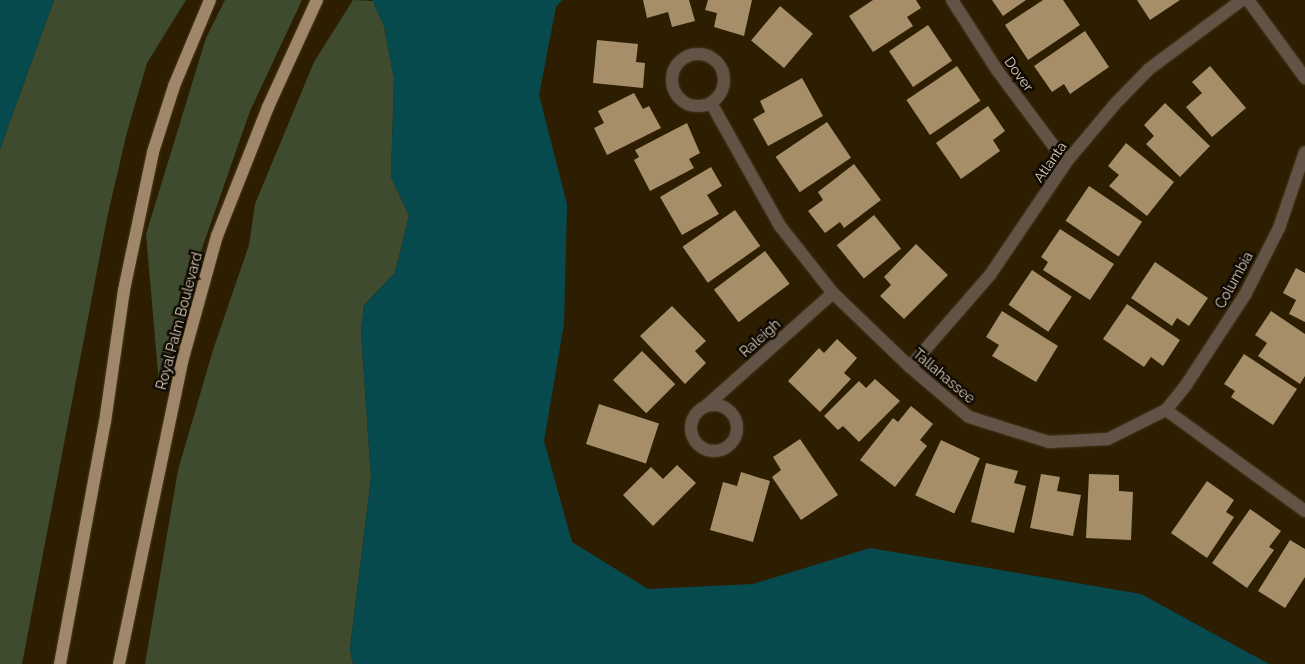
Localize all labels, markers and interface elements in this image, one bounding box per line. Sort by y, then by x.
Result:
street label: Dover [1001,54,1037,94]
street label: Atlanta [1030,138,1070,186]
street label: Columbia [1212,249,1256,311]
street label: Royal Palm Boulevard [153,250,205,392]
street label: Raleigh [736,316,784,360]
street label: Tallahassee [910,345,978,407]

